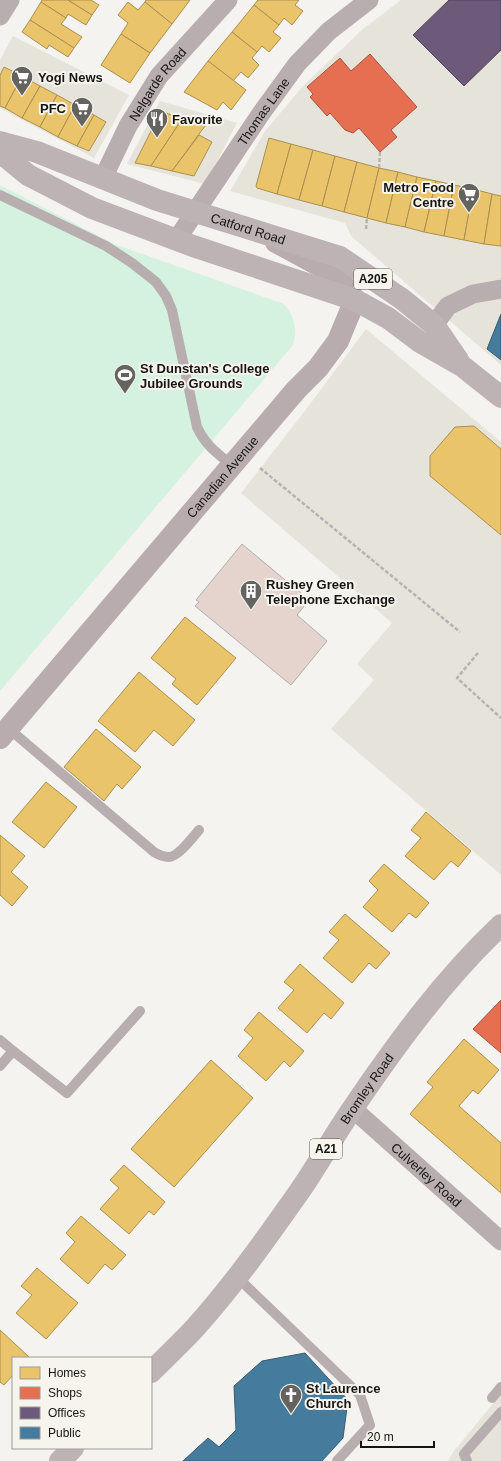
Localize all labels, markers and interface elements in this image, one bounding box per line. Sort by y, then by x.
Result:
street label: Nelgarde Road [126,44,189,124]
supermarket icon: Yogi News [9,64,35,97]
place label: Yogi News [38,70,103,85]
street label: Thomas Lane [235,75,293,149]
supermarket icon: PFC [69,95,95,128]
place label: PFC [40,101,67,116]
restaurant icon: Favorite [144,106,170,139]
place label: Favorite [172,112,223,127]
place label: Metro Food Centre [383,180,454,210]
supermarket icon: Metro Food Centre [456,181,482,214]
street label: Catford Road [209,210,287,248]
road number: A205 [354,269,392,289]
place label: St Dunstan's College Jubilee Grounds [140,361,270,391]
sports icon: St Dunstan's College Jubilee Grounds [112,362,138,395]
street label: Canadian Avenue [184,433,262,521]
place label: Rushey Green Telephone Exchange [266,577,395,607]
building icon: Rushey Green Telephone Exchange [238,578,264,611]
street label: Bromley Road [337,1051,397,1127]
road number: A21 [310,1139,342,1159]
street label: Culverley Road [388,1140,464,1210]
legend [12,1357,152,1449]
text: Homes [48,1366,86,1380]
place label: St Laurence Church [306,1381,380,1411]
church icon: St Laurence Church [278,1382,304,1415]
text: Shops [48,1386,82,1400]
text: Offices [48,1406,85,1420]
scale bar [361,1423,434,1449]
text: Public [48,1426,81,1440]
text: 20 m [367,1430,394,1444]

